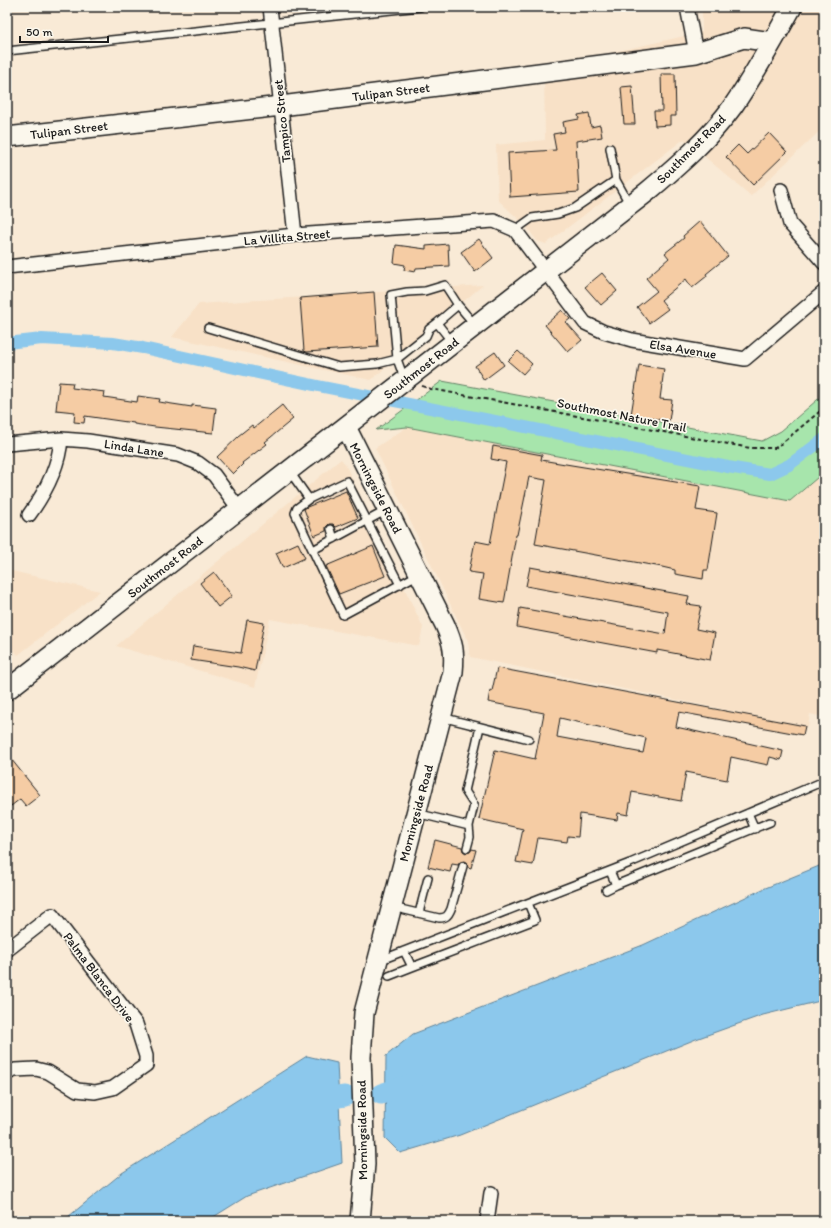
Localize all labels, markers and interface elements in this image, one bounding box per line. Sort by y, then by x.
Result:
scale bar [20,18,108,44]
text: 50 m [26,25,52,39]
street label: Tampico Street [270,79,294,163]
street label: Tulipan Street [351,80,431,104]
street label: Southmost Road [653,111,729,187]
street label: Tulipan Street [29,118,109,142]
street label: La Villita Street [243,226,331,248]
street label: Southmost Road [380,334,462,402]
street label: Elsa Avenue [648,336,718,362]
street label: Southmost Nature Trail [556,395,688,435]
street label: Linda Lane [103,436,165,460]
street label: Morningside Road [347,440,405,536]
street label: Southmost Road [124,533,206,601]
street label: Morningside Road [396,763,436,863]
street label: Palma Blanca Drive [60,929,138,1025]
street label: Morningside Road [354,1080,370,1180]

